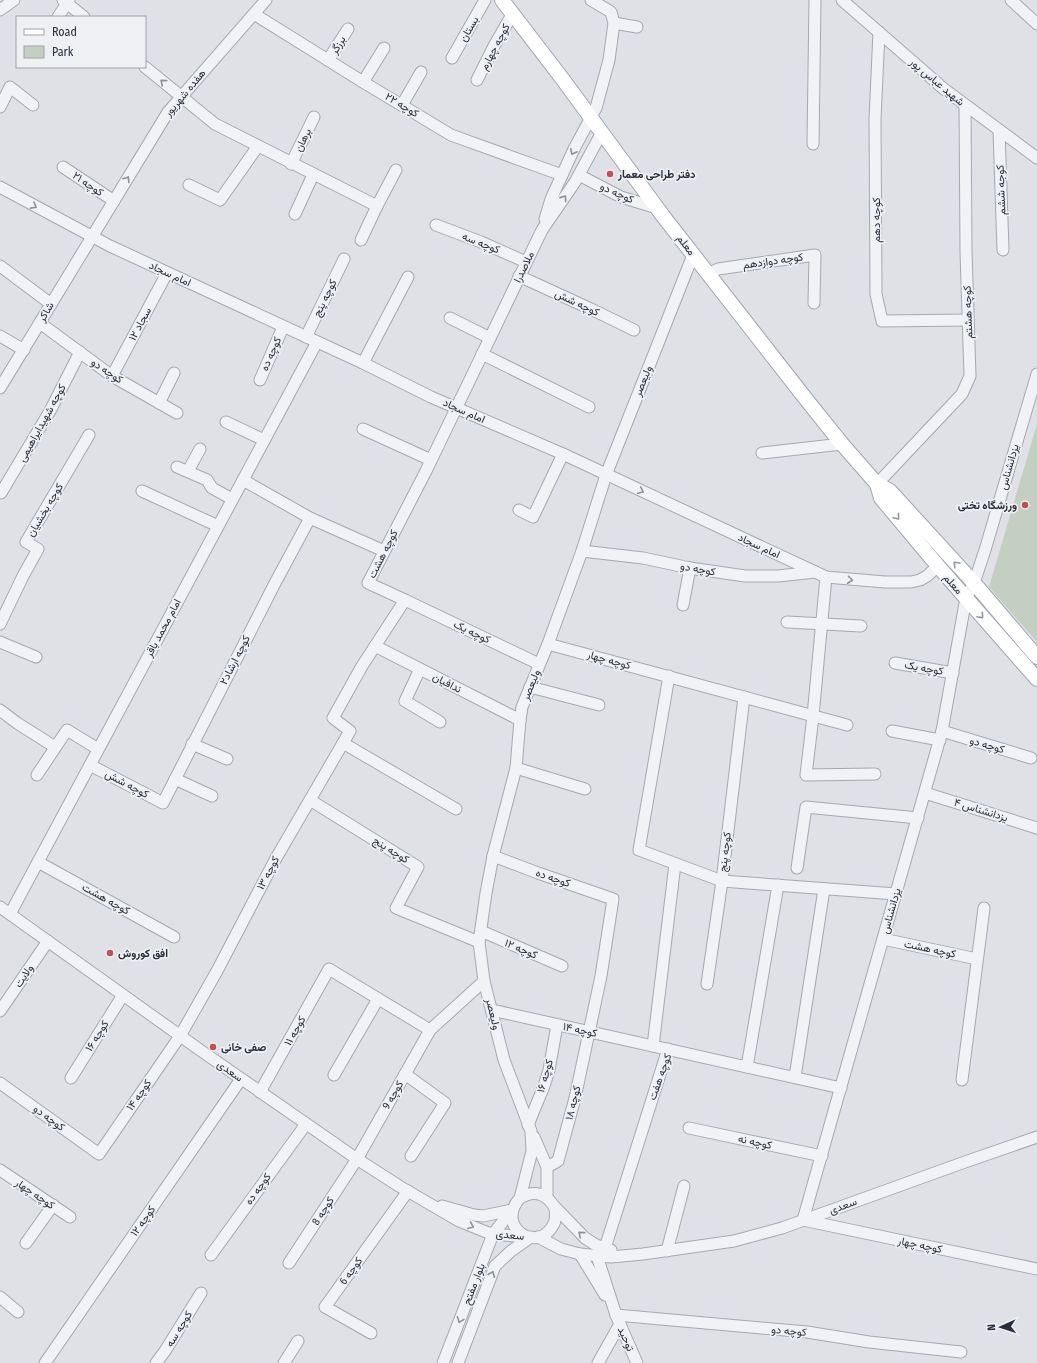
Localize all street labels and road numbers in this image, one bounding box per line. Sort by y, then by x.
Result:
street label: بستان [457,14,481,44]
street label: کوچه چهارم [477,22,514,73]
street label: برزگر [327,33,349,57]
street label: شهید عباس پور [906,55,967,110]
street label: هفده شهریور [161,66,209,120]
street label: کوچه ۲۲ [382,90,421,121]
street label: برهان [292,126,314,154]
street label: کوجه ششم [994,164,1009,215]
street label: کوچه ۲۱ [70,169,106,200]
street label: کوچه دو [598,180,636,207]
street label: کوچه دهم [870,197,884,243]
street label: کوچه سه [460,230,502,257]
street label: معلم [673,232,698,259]
street label: ملاصدرا [511,249,537,285]
street label: کوچه دوازدهم [742,250,804,273]
street label: امام سجاد [147,259,193,290]
street label: کوچه پنج [310,277,341,319]
street label: کوچه هشتم [961,285,976,339]
street label: کوچه شش [552,287,601,320]
street label: شاکر [35,300,57,325]
street label: سجاد ۱۲ [126,305,154,343]
street label: کوچه ده [258,335,285,373]
street label: کوچه دو [88,356,125,387]
street label: ولیعصر [631,364,655,399]
street label: کوچه شهیدایراهیمی [15,382,70,465]
street label: امام سجاد [441,396,487,427]
street label: یزدانشناس [996,442,1022,491]
street label: کوچه بخشیان [24,481,67,539]
street label: کوچه هشت [365,528,402,581]
street label: امام سجاد [736,531,782,562]
street label: کوچه دو [679,560,717,579]
street label: معلم [940,571,965,598]
street label: امام محمد باقر [142,597,185,661]
street label: کوچه یک [451,618,493,647]
street label: کوچه ارشاد۲ [217,633,254,687]
street label: کوچه چهار [584,648,632,673]
street label: کوچه یک [903,658,945,679]
street label: ولیعصر [519,668,543,703]
street label: ندافیان [430,670,464,696]
street label: کوچه دو [968,734,1006,757]
street label: کوچه شش [102,767,151,802]
street label: یزدانشناس ۴ [952,796,1010,824]
street label: کوچه پنج [716,831,735,873]
street label: کوچه پنج [370,834,412,867]
street label: کوچه ۱۳ [254,854,283,892]
street label: کوچه ده [534,866,572,891]
street label: کوچه هشت [79,881,132,918]
street label: یزدانشناس [878,886,904,935]
street label: کوچه ۱۲ [502,936,539,963]
street label: کوچه هشت [903,937,957,962]
street label: ولایت [12,962,36,990]
street label: ولیعصر [483,996,503,1031]
street label: کوچه ۱۱ [282,1014,309,1049]
street label: کوچه ۱۶ [82,1018,112,1054]
street label: کوچه ۱۴ [561,1020,599,1041]
street label: کوچه هفت [646,1052,675,1102]
street label: سعدی [215,1057,246,1085]
street label: کوچه ۱۶ [534,1058,557,1094]
street label: کوچه ۱۴ [124,1077,155,1114]
street label: کوچه 9 [380,1078,407,1112]
street label: کوچه ۱۸ [562,1084,585,1122]
street label: کوچه دو [30,1102,67,1135]
street label: کوچه نه [737,1132,773,1153]
street label: کوچه ده [242,1171,275,1208]
street label: کوچه چهار [11,1175,57,1213]
street label: کوچه 8 [309,1194,338,1228]
street label: سعدی [827,1195,859,1217]
street label: کوچه ۱۲ [128,1203,159,1239]
street label: سعدی [495,1227,525,1243]
street label: کوچه چهار [895,1234,943,1257]
street label: کوچه 6 [337,1255,366,1288]
street label: بلوار مفتح [460,1261,489,1307]
street label: کوچه سه [163,1309,196,1350]
street label: کوچه دو [771,1323,807,1340]
street label: توحید [615,1325,637,1354]

